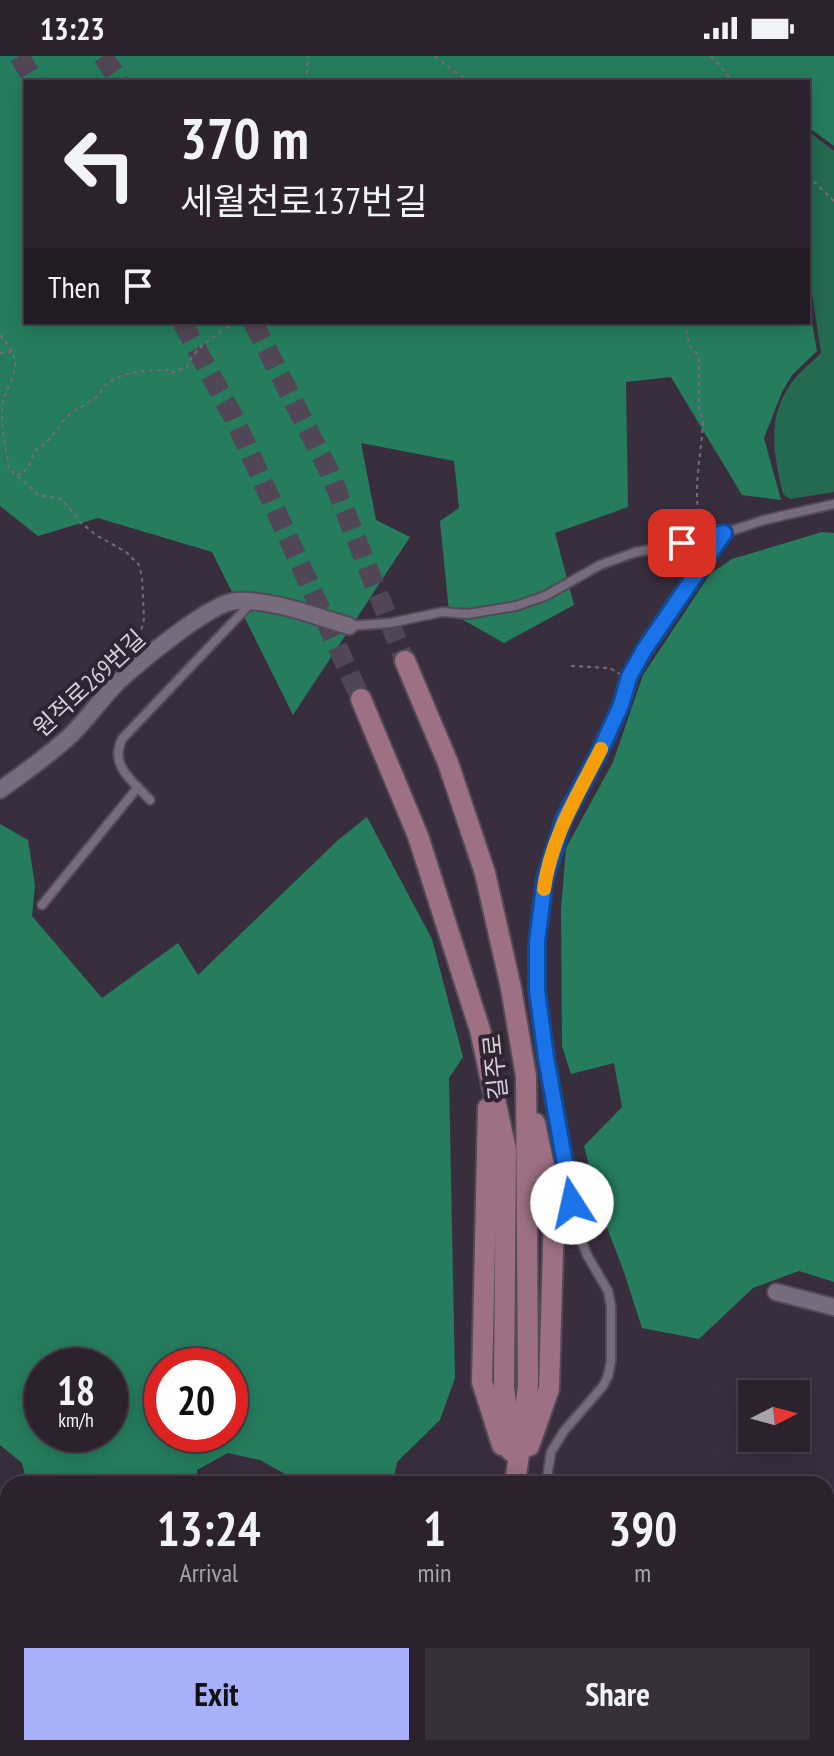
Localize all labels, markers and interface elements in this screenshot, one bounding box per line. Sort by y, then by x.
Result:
text: 13:23 [40,9,105,48]
text: 370 m [180,102,309,174]
icon: left [48,112,152,216]
text: 세월천로137번길 [180,177,427,224]
icon: arrive [116,264,160,308]
text: Then [48,267,100,306]
pin [648,509,716,577]
icon: arrive [660,521,704,565]
street label: 원적로269번길 [26,623,152,743]
street label: 길주로 [476,1032,514,1102]
position arrow [530,1161,614,1245]
speed limit sign: 20 [144,1348,248,1452]
text: 18 [57,1364,95,1416]
north arrow [738,1380,810,1452]
map controls [738,1380,810,1452]
text: km/h [58,1407,94,1433]
text: 13:24 [157,1497,261,1559]
text: 1 [423,1497,446,1559]
text: 390 [608,1497,677,1559]
text: Arrival [179,1556,238,1589]
text: min [417,1556,451,1589]
text: m [634,1556,651,1589]
button: Exit [24,1648,409,1740]
button: Share [425,1648,810,1740]

